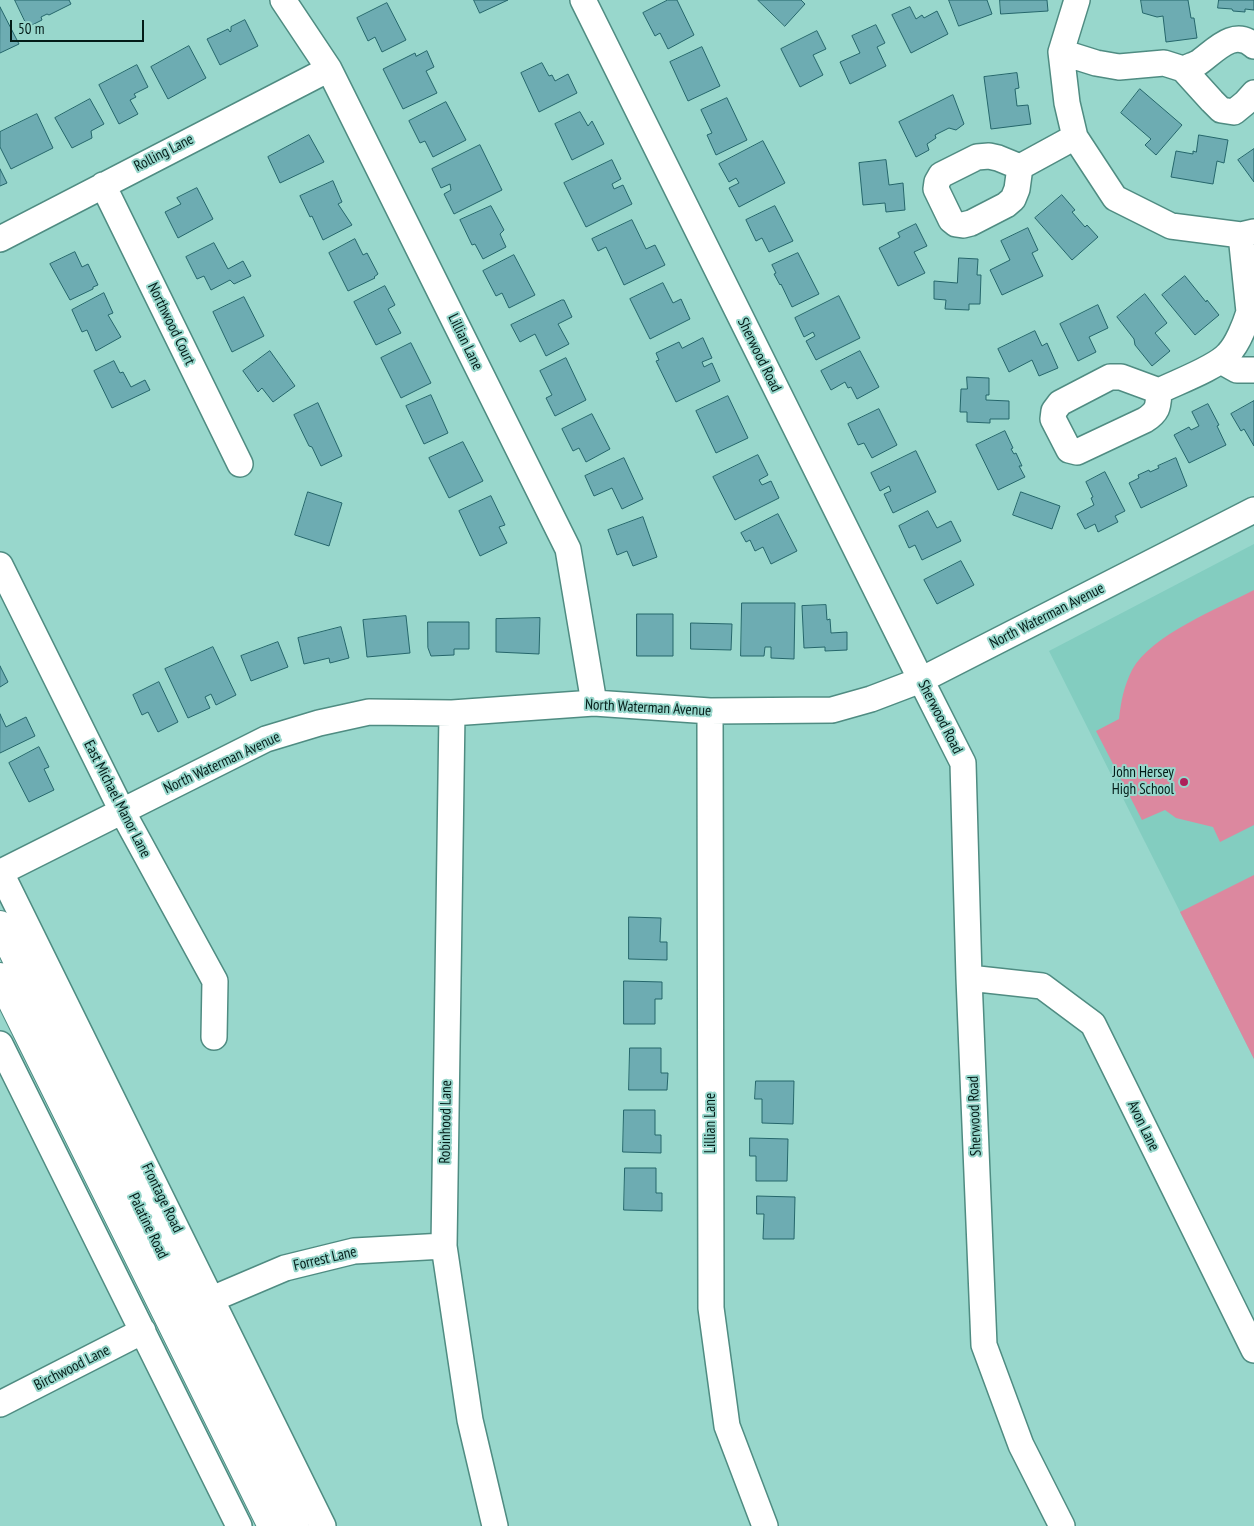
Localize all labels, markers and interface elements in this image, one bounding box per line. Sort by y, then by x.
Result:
scale bar [12,10,146,42]
text: 50 m [18,19,44,38]
street label: Rolling Lane [131,130,197,176]
street label: Northwood Court [143,280,199,368]
street label: Lillian Lane [444,311,486,373]
street label: Sherwood Road [733,315,785,395]
street label: North Waterman Avenue [987,579,1107,653]
street label: Sherwood Road [914,677,966,757]
street label: North Waterman Avenue [584,696,712,720]
street label: North Waterman Avenue [161,728,283,798]
street label: East Michael Manor Lane [80,737,154,861]
place label: John Hersey High School [1112,764,1174,799]
marker: John Hersey High School [1178,776,1190,788]
street label: Sherwood Road [965,1076,985,1156]
street label: Robinhood Lane [436,1080,456,1164]
street label: Lillian Lane [702,1093,720,1153]
street label: Avon Lane [1123,1098,1163,1154]
street label: Frontage Road [137,1160,187,1236]
street label: Palatine Road [124,1190,172,1262]
street label: Forrest Lane [292,1243,358,1275]
street label: Birchwood Lane [31,1341,113,1395]

